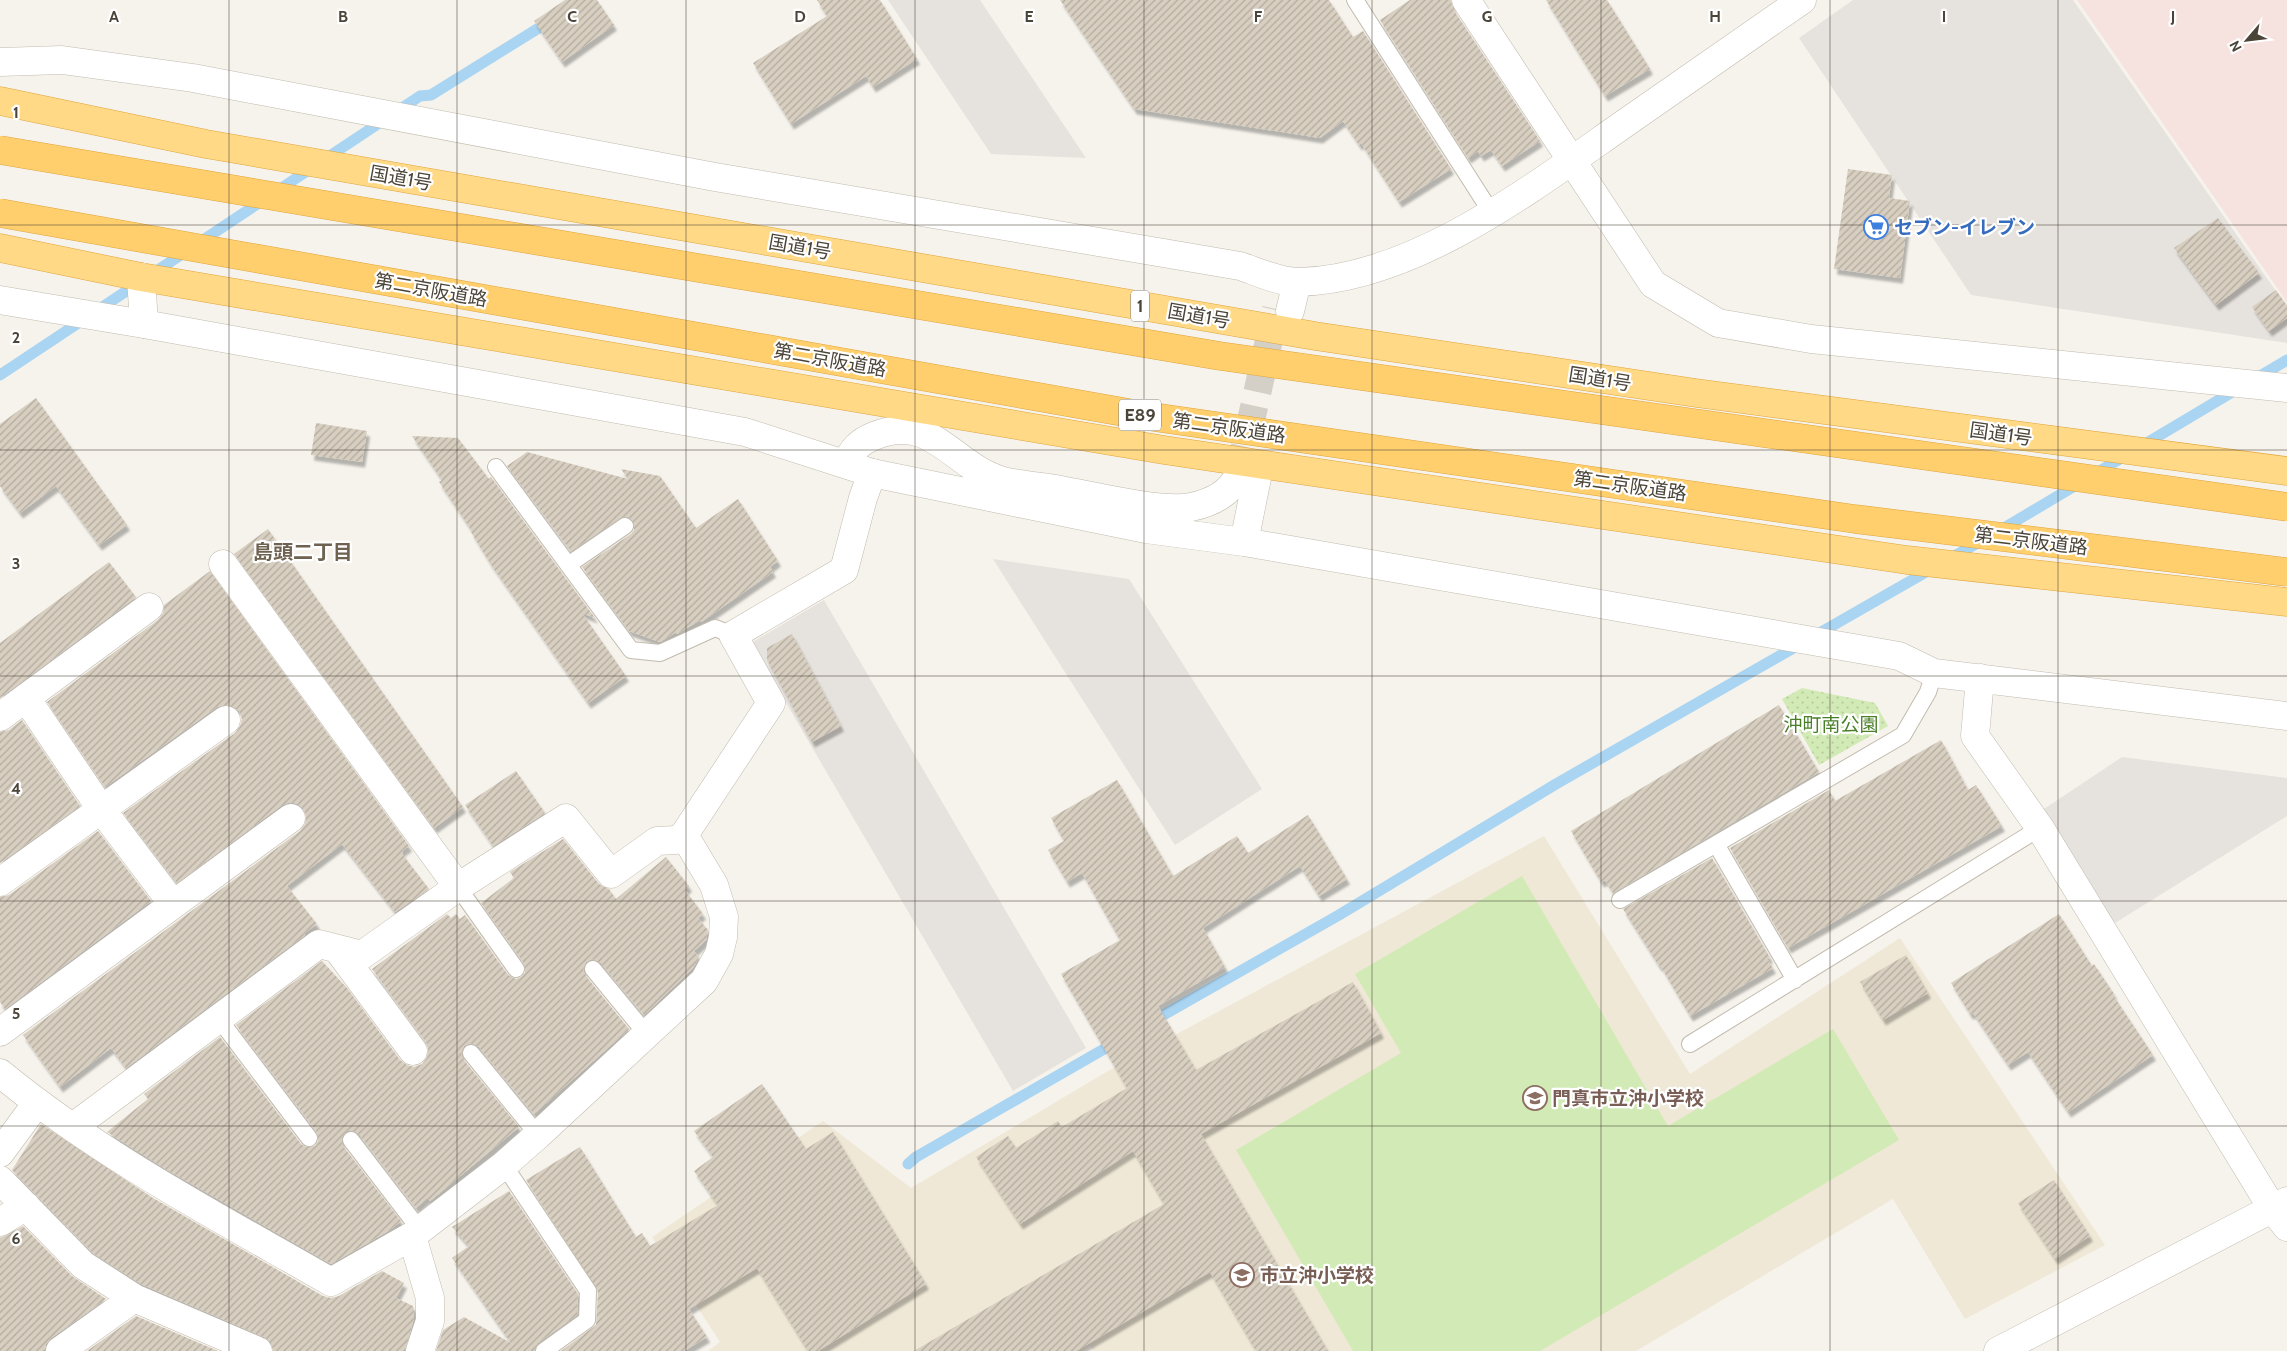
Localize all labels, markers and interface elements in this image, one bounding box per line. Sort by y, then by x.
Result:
text: A [109,7,119,26]
text: B [338,7,348,26]
text: C [567,7,577,26]
text: D [794,7,806,26]
text: E [1024,7,1034,26]
text: F [1254,7,1263,26]
text: G [1482,7,1492,26]
text: H [1709,7,1721,26]
text: I [1942,7,1946,26]
text: J [2170,7,2175,26]
north arrow [2222,15,2272,65]
text: N [2225,38,2246,55]
text: 1 [13,103,19,122]
street label: 国道1号 [368,161,434,195]
supermarket icon: セブン-イレブン [1863,214,1889,240]
place label: セブン-イレブン [1894,216,2035,239]
street label: 国道1号 [767,230,833,264]
street label: 第二京阪道路 [373,269,489,311]
road number: 1 [1131,290,1149,322]
street label: 国道1号 [1166,299,1232,333]
text: 2 [12,328,20,347]
street label: 第二京阪道路 [772,339,888,381]
street label: 国道1号 [1567,363,1633,395]
road number: E89 [1119,400,1161,430]
street label: 第二京阪道路 [1171,409,1287,447]
street label: 国道1号 [1968,418,2034,450]
street label: 第二京阪道路 [1572,467,1688,505]
street label: 第二京阪道路 [1973,523,2089,559]
district label: 島頭二丁目 [253,540,353,564]
text: 3 [12,554,20,573]
park label: 沖町南公園 [1783,713,1879,736]
text: 4 [11,779,21,798]
text: 5 [12,1004,20,1023]
school or university icon: 門真市立沖小学校 [1522,1085,1548,1111]
place label: 門真市立沖小学校 [1552,1087,1704,1110]
text: 6 [12,1229,21,1248]
school or university icon: 市立沖小学校 [1229,1262,1255,1288]
place label: 市立沖小学校 [1260,1264,1374,1287]

